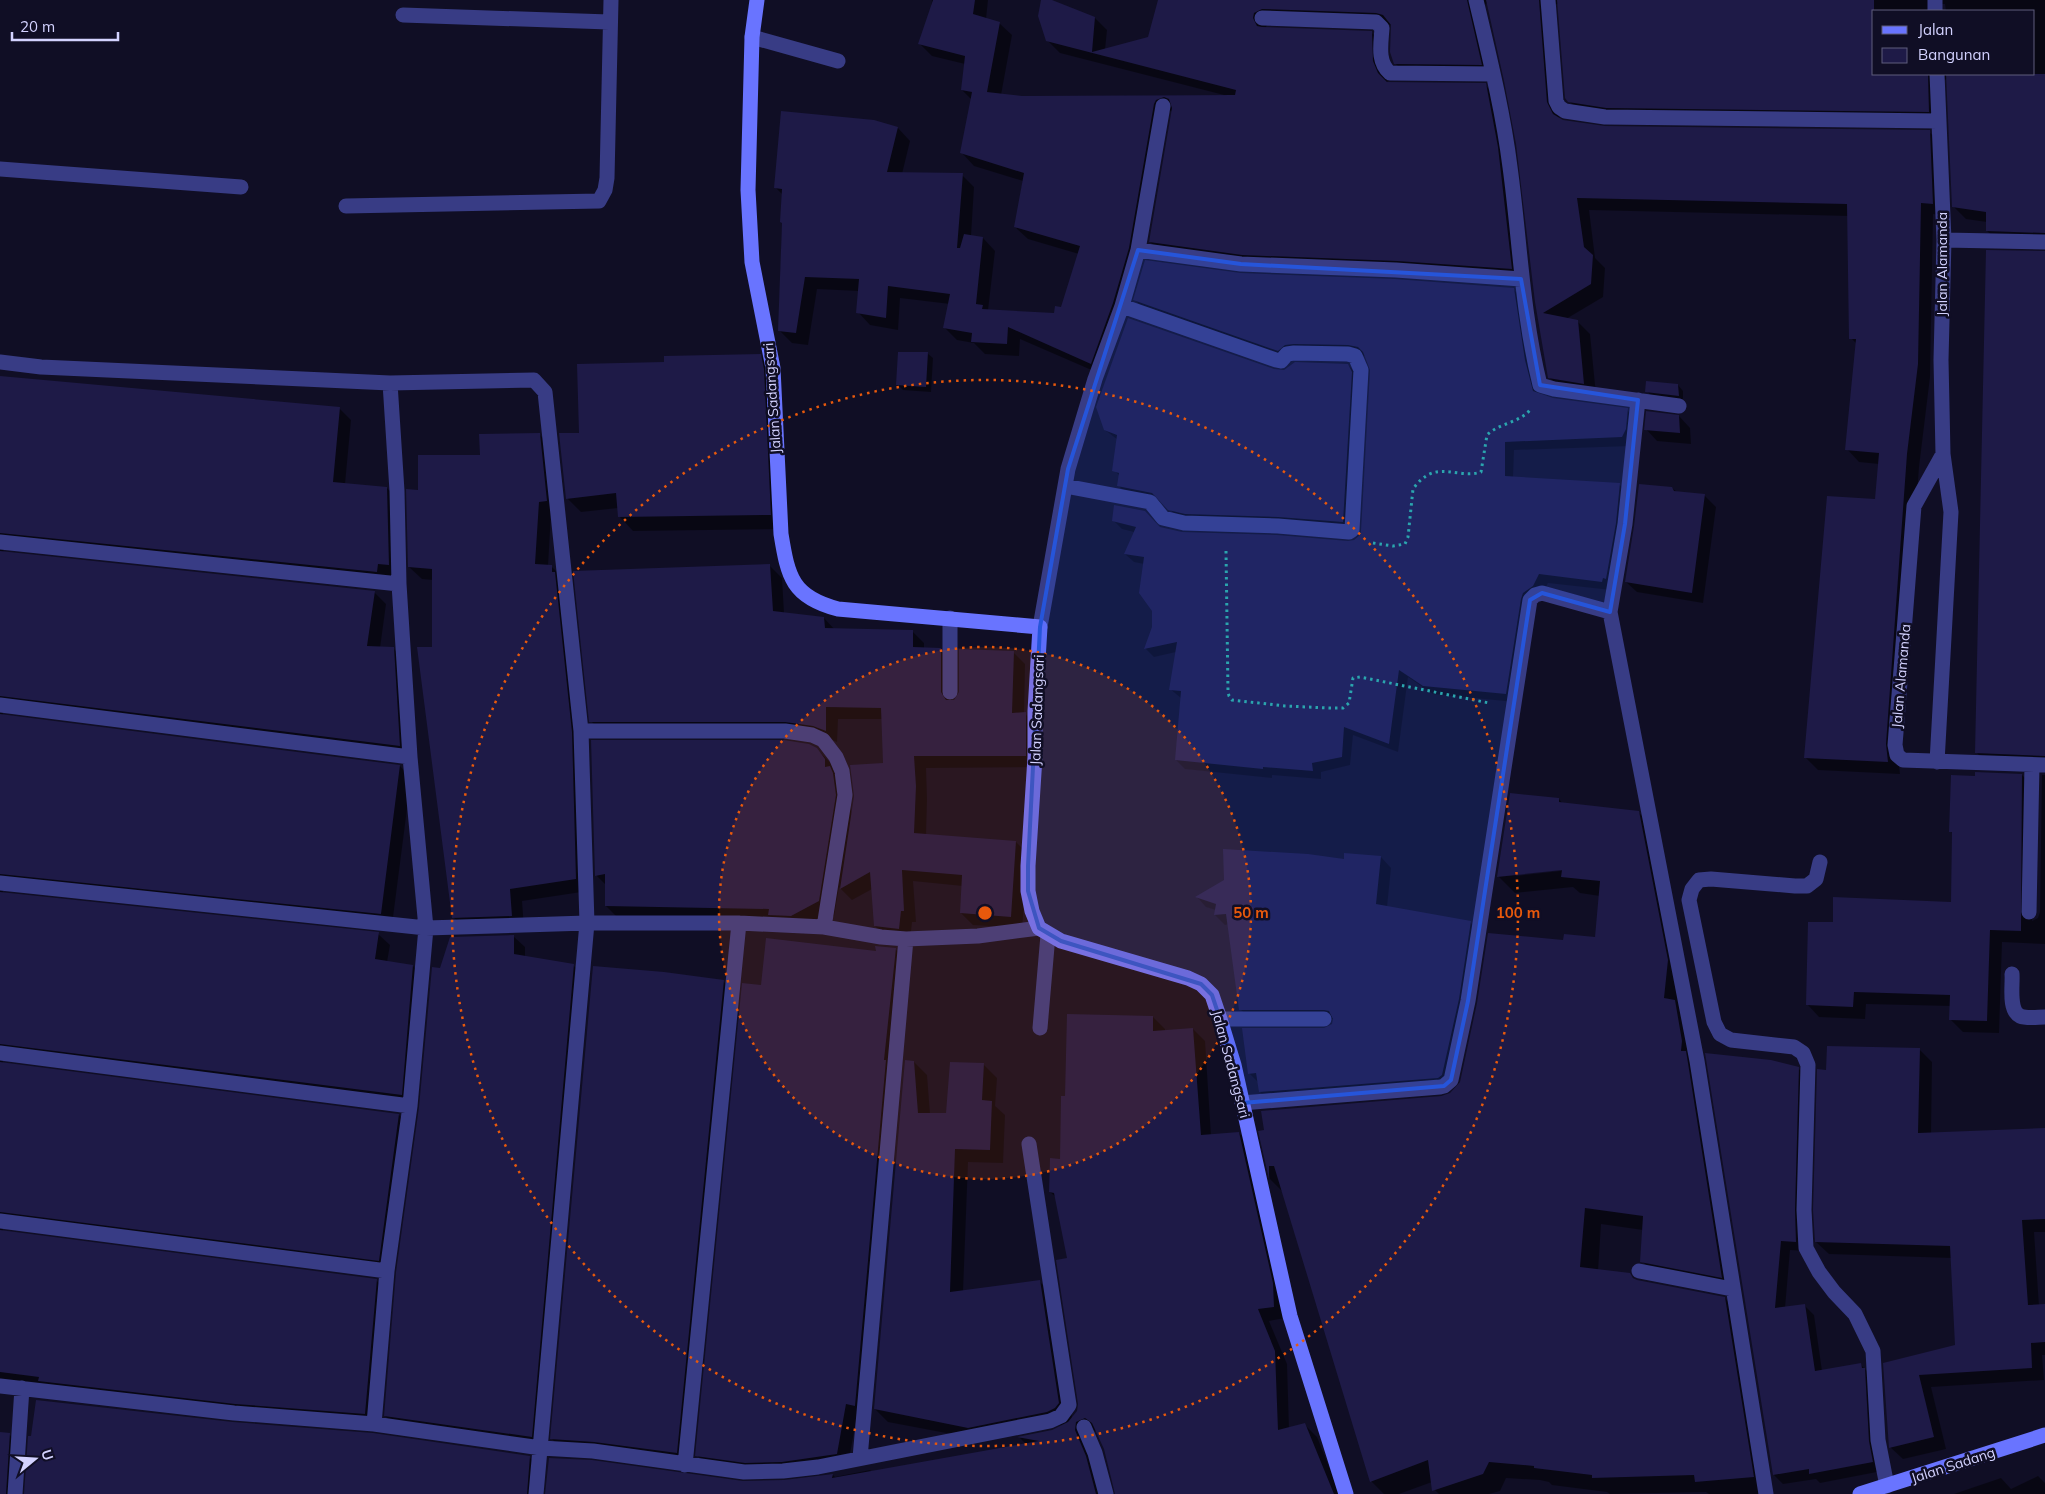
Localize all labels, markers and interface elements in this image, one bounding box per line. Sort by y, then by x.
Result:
scale bar [12,10,119,42]
legend [1872,10,2035,75]
text: 20 m [20,17,55,36]
text: Jalan [1918,20,1953,39]
text: Bangunan [1918,45,1990,64]
street label: Jalan Alamanda [1933,212,1951,316]
street label: Jalan Sadangsari [759,342,785,454]
street label: Jalan Alamanda [1887,623,1915,729]
street label: Jalan Sadangsari [1026,654,1048,766]
text: 50 m [1233,903,1269,922]
text: 100 m [1496,903,1540,922]
centre of rings [976,904,994,922]
street label: Jalan Sadangsari [1208,1008,1254,1120]
north arrow [10,1434,60,1484]
street label: Jalan Sadang [1909,1443,1997,1487]
text: U [37,1447,58,1463]

